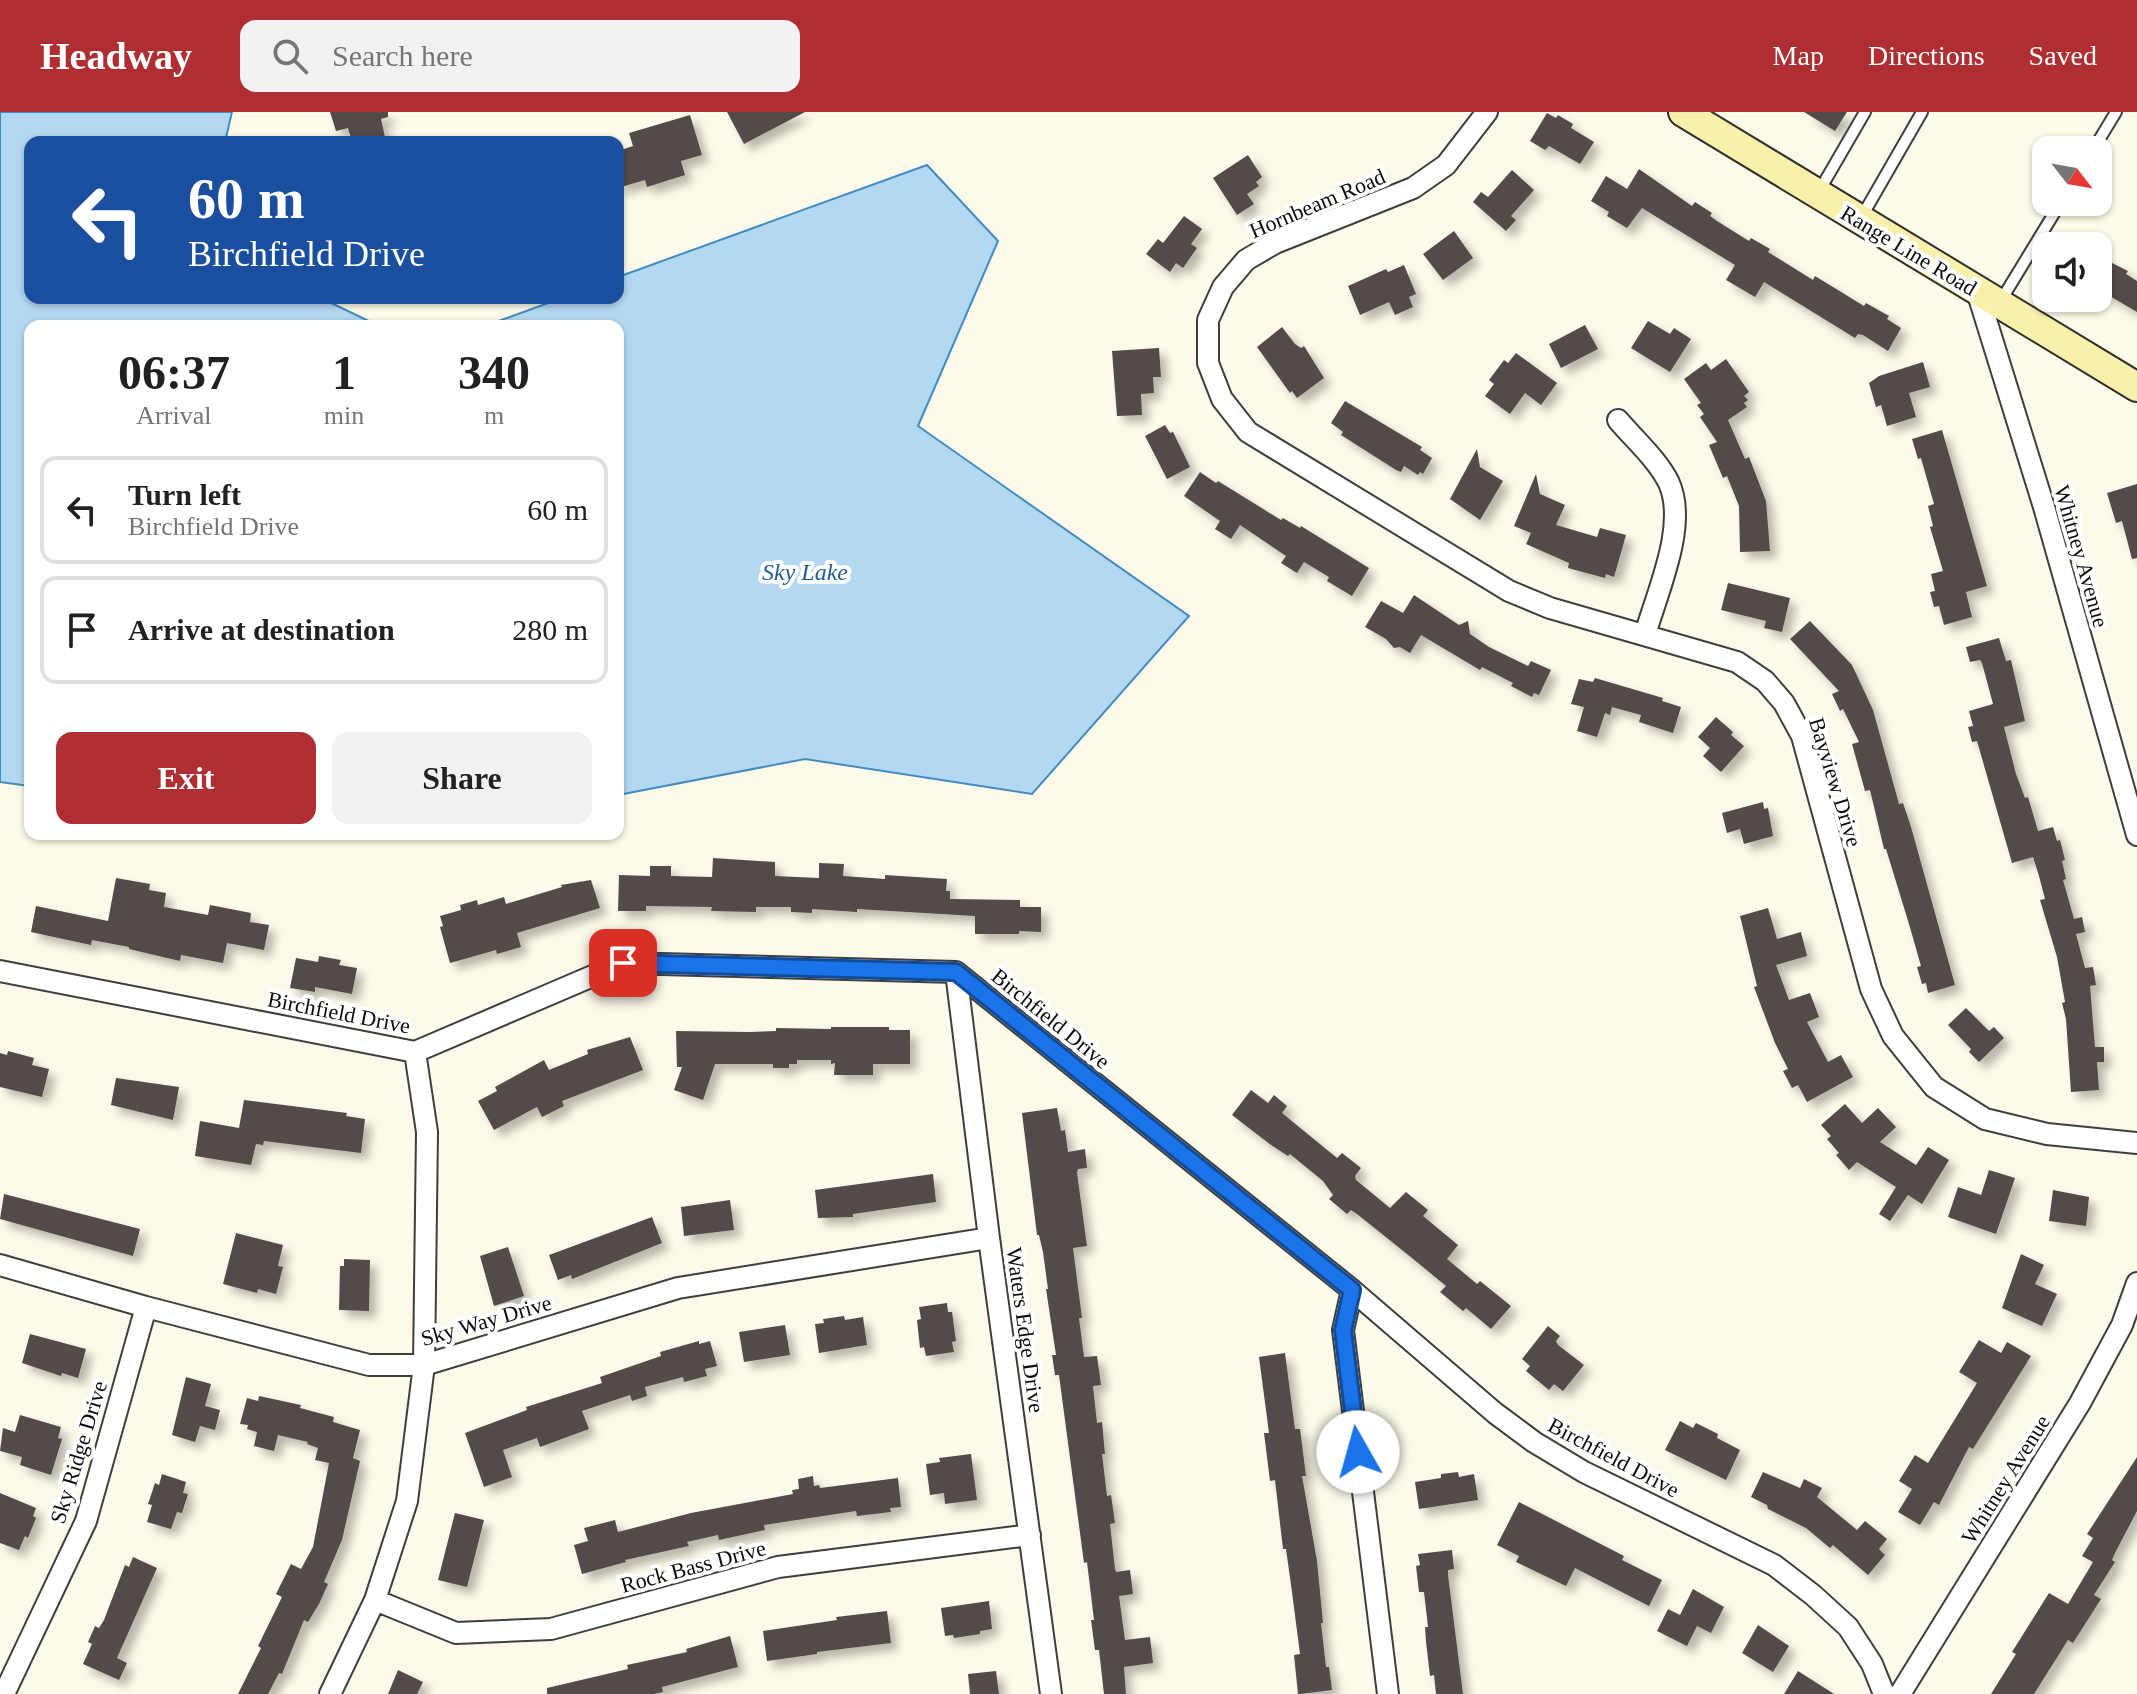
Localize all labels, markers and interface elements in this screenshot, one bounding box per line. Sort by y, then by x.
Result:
search box [240,20,800,92]
icon: search [268,34,312,78]
text: Headway [40,35,192,77]
text: Search here [332,39,473,72]
text: Map [1773,40,1824,71]
text: Directions [1868,40,1985,71]
text: Saved [2029,40,2097,71]
north arrow [2032,136,2112,216]
map controls [2032,136,2112,312]
street label: Hornbeam Road [1246,164,1389,243]
icon: left [56,168,160,272]
text: 60 m [188,168,305,230]
street label: Range Line Road [1836,200,1981,301]
button: sound [2032,232,2112,312]
text: Birchfield Drive [188,234,425,274]
text: 06:37 [118,346,230,399]
text: 1 [332,346,356,399]
text: 340 [458,346,530,399]
text: Arrival [136,401,211,430]
text: min [324,401,364,430]
text: m [484,401,504,430]
text: Turn left [128,478,241,511]
street label: Whitney Avenue [2049,482,2114,630]
icon: left [60,488,104,532]
text: 60 m [527,493,588,526]
text: Birchfield Drive [128,512,299,541]
water label: Sky Lake [762,559,848,585]
icon: arrive [60,608,104,652]
text: Arrive at destination [128,613,395,646]
text: 280 m [512,613,588,646]
street label: Bayview Drive [1804,715,1867,850]
button: Exit [56,732,316,824]
button: Share [332,732,592,824]
pin [589,929,657,997]
icon: arrive [601,941,645,985]
street label: Birchfield Drive [987,963,1115,1074]
street label: Birchfield Drive [265,986,412,1039]
street label: Waters Edge Drive [1002,1246,1049,1414]
street label: Sky Way Drive [418,1290,554,1351]
street label: Sky Ridge Drive [45,1378,112,1527]
position arrow [1316,1410,1400,1494]
street label: Whitney Avenue [1956,1410,2055,1548]
street label: Birchfield Drive [1544,1412,1684,1502]
street label: Rock Bass Drive [618,1535,768,1598]

